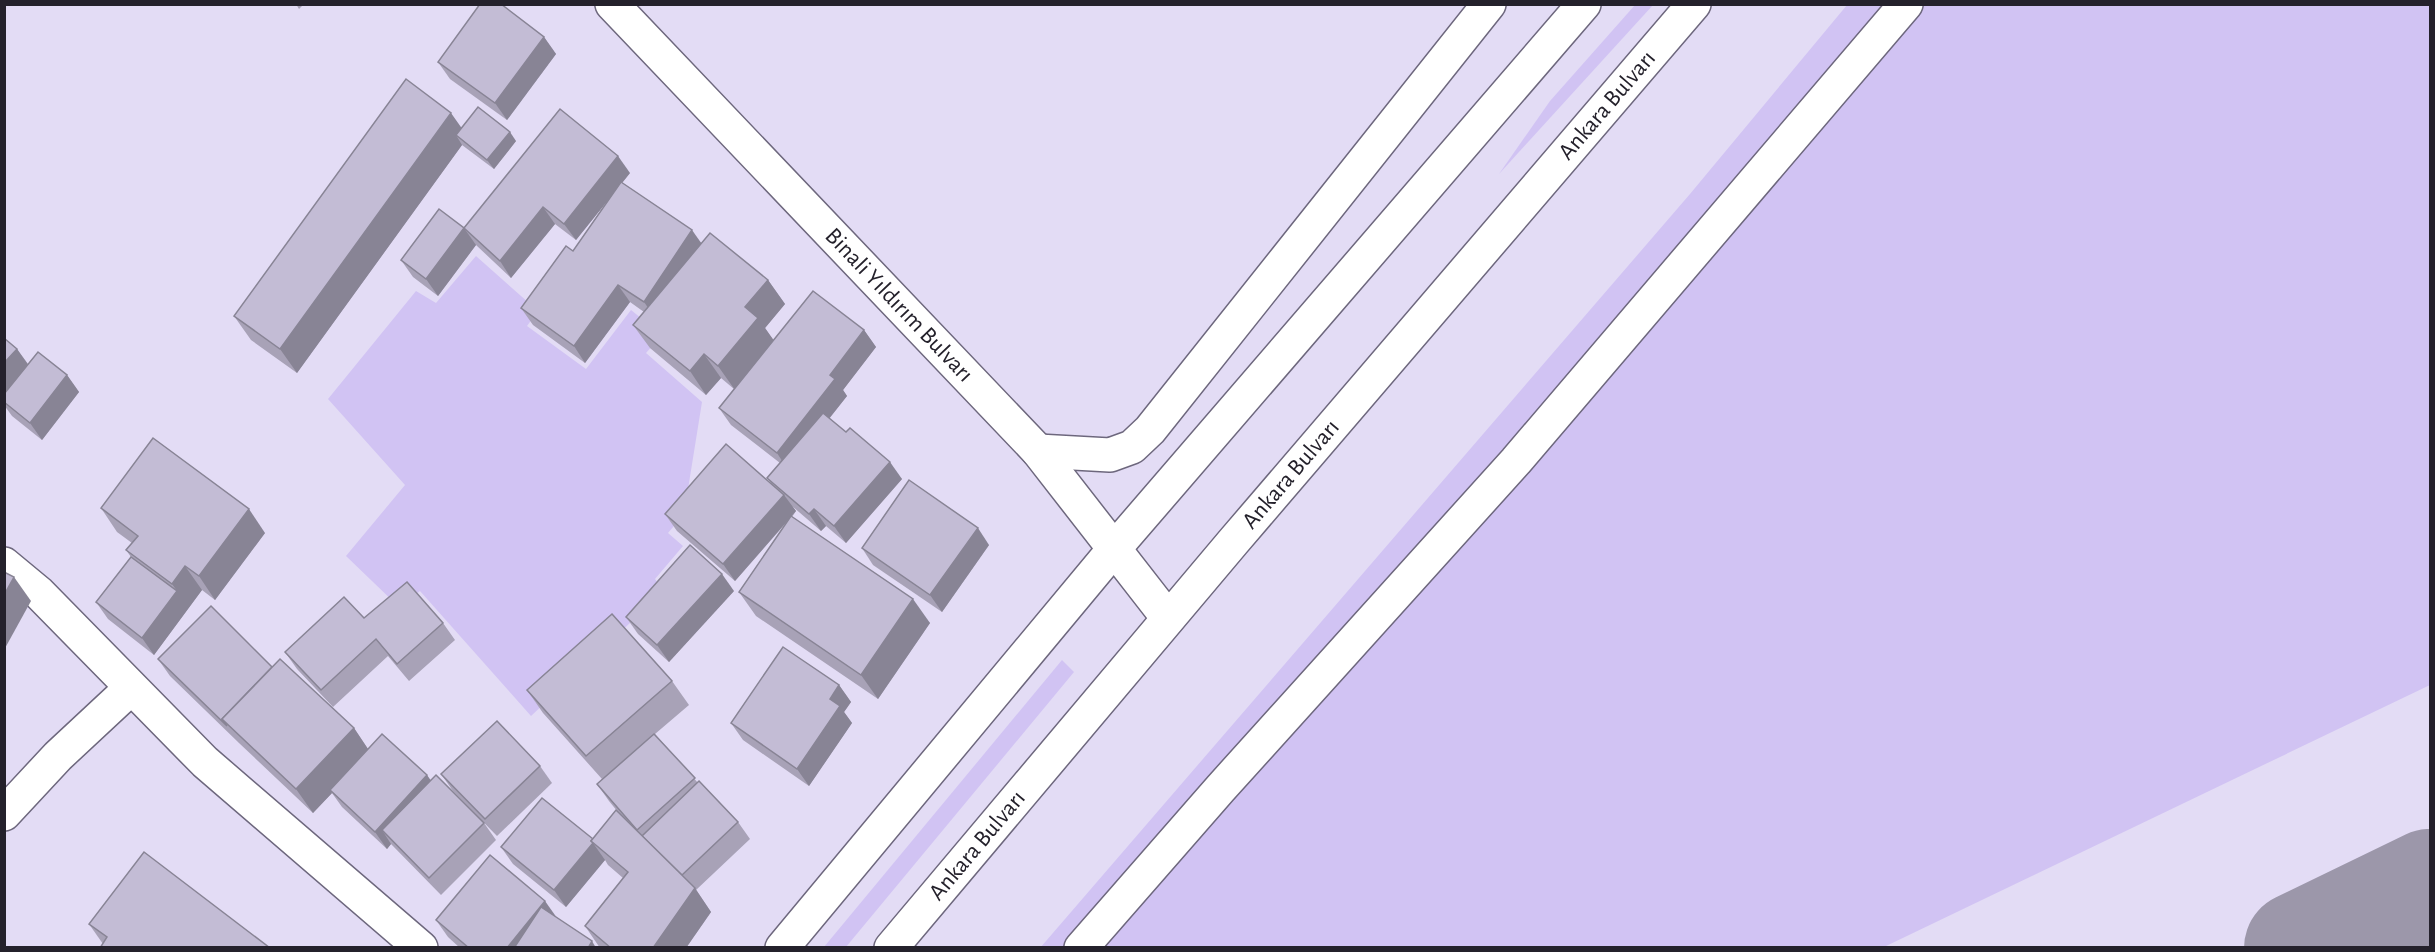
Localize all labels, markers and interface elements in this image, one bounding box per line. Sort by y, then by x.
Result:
street label: Ankara Bulvarı [1554,46,1660,164]
street label: Binali Yıldırım Bulvarı [820,224,977,387]
street label: Ankara Bulvarı [1238,415,1344,533]
street label: Ankara Bulvarı [925,786,1030,905]

